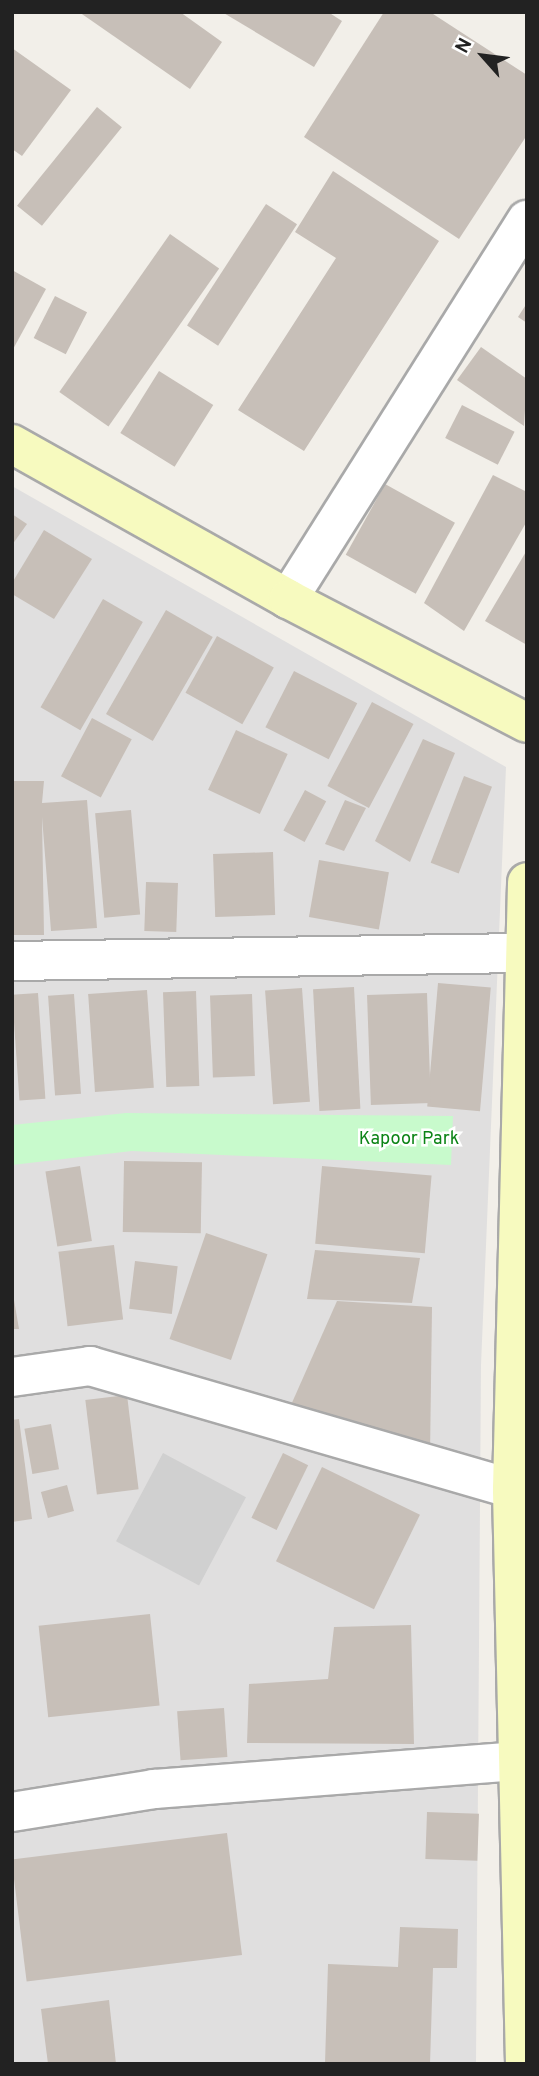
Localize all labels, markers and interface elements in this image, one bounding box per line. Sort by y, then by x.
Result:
north arrow [448,21,518,91]
text: N [451,34,478,58]
park label: Kapoor Park [359,1129,459,1151]

